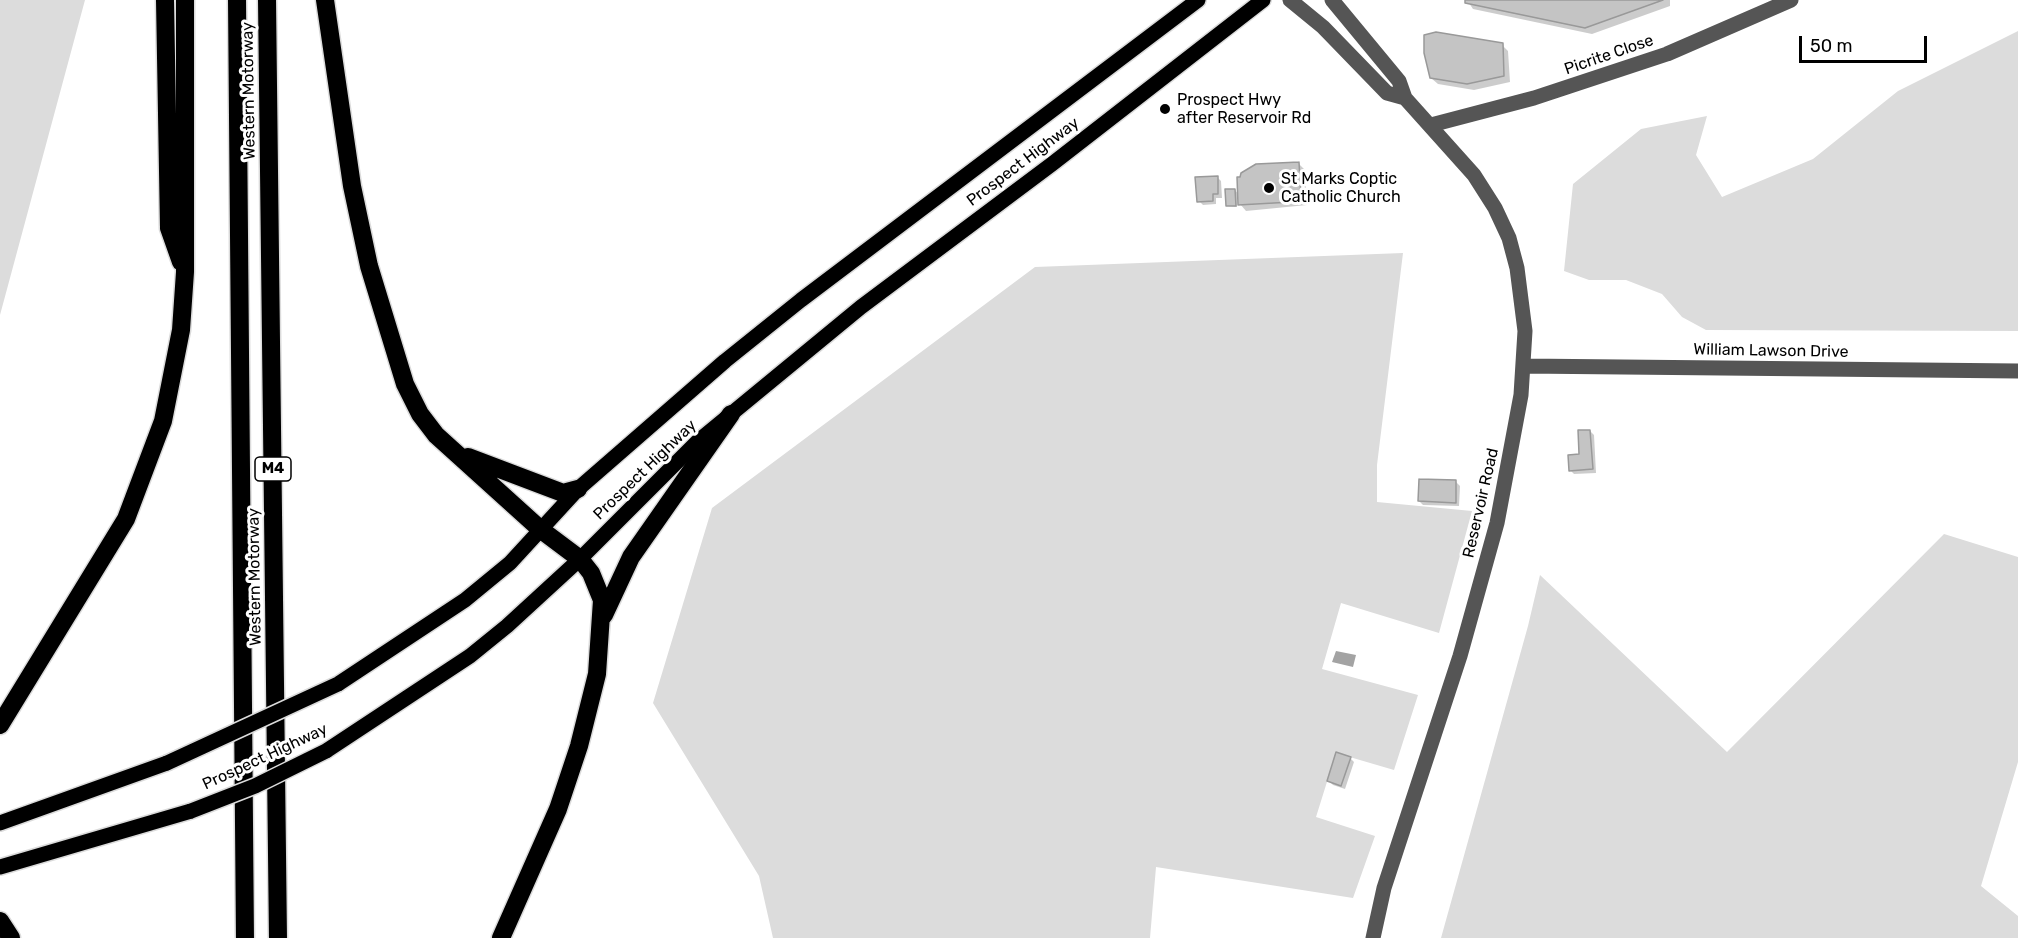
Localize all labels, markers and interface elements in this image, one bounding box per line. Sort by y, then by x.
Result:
street label: Western Motorway [238,22,260,160]
scale bar [1802,24,1930,62]
street label: Picrite Close [1562,31,1656,79]
text: 50 m [1810,35,1853,57]
place label: Prospect Hwy after Reservoir Rd [1177,90,1311,128]
marker: Prospect Hwy after Reservoir Rd [1158,102,1172,116]
street label: Prospect Highway [963,114,1083,210]
place label: St Marks Coptic Catholic Church [1281,169,1401,207]
marker: St Marks Coptic Catholic Church [1262,181,1276,195]
street label: William Lawson Drive [1693,340,1849,362]
street label: Prospect Highway [590,416,700,524]
street label: Reservoir Road [1459,446,1503,560]
road number: M4 [255,457,291,481]
street label: Western Motorway [244,508,266,646]
street label: Prospect Highway [199,720,331,794]

